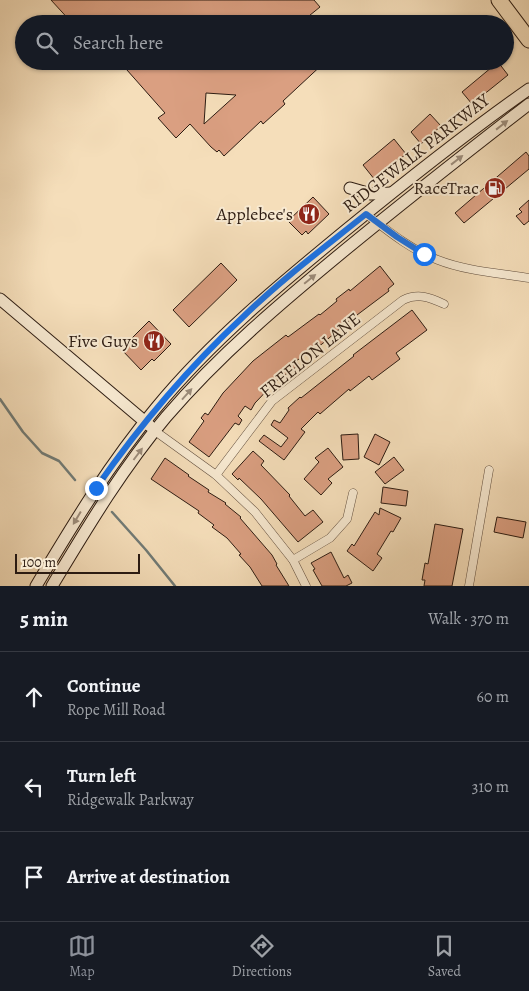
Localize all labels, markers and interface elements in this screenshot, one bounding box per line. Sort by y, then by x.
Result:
search box [15,15,514,70]
icon: search [33,29,61,57]
text: Search here [73,30,163,56]
street label: RIDGEWALK PARKWAY [337,87,496,218]
one-way arrow [495,119,508,130]
one-way arrow [450,155,463,166]
place label: RaceTrac [414,176,479,200]
fuel station icon: RaceTrac [483,176,507,200]
place label: Applebee's [216,202,293,226]
restaurant icon: Applebee's [297,202,321,226]
route start [413,243,436,266]
one-way arrow [303,273,316,284]
street label: FREELON LANE [255,307,365,403]
place label: Five Guys [68,329,138,353]
restaurant icon: Five Guys [142,329,166,353]
one-way arrow [181,388,193,400]
one-way arrow [133,448,144,461]
route end [85,477,108,500]
one-way arrow [72,512,81,525]
scale bar [15,551,140,574]
text: 100 m [22,553,56,572]
text: 5 min [20,605,68,633]
text: Walk · 370 m [428,608,509,630]
text: Continue [67,673,141,699]
icon: ahead [20,683,48,711]
text: 60 m [477,686,509,708]
text: Rope Mill Road [67,699,165,721]
text: Turn left [67,763,136,789]
icon: left [20,773,48,801]
text: 310 m [472,776,509,798]
text: Ridgewalk Parkway [67,789,194,811]
icon: arrive [20,863,48,891]
text: Arrive at destination [67,864,230,890]
tab: Map [68,932,96,981]
tab: Directions [232,932,292,981]
tab: Saved [428,932,461,981]

